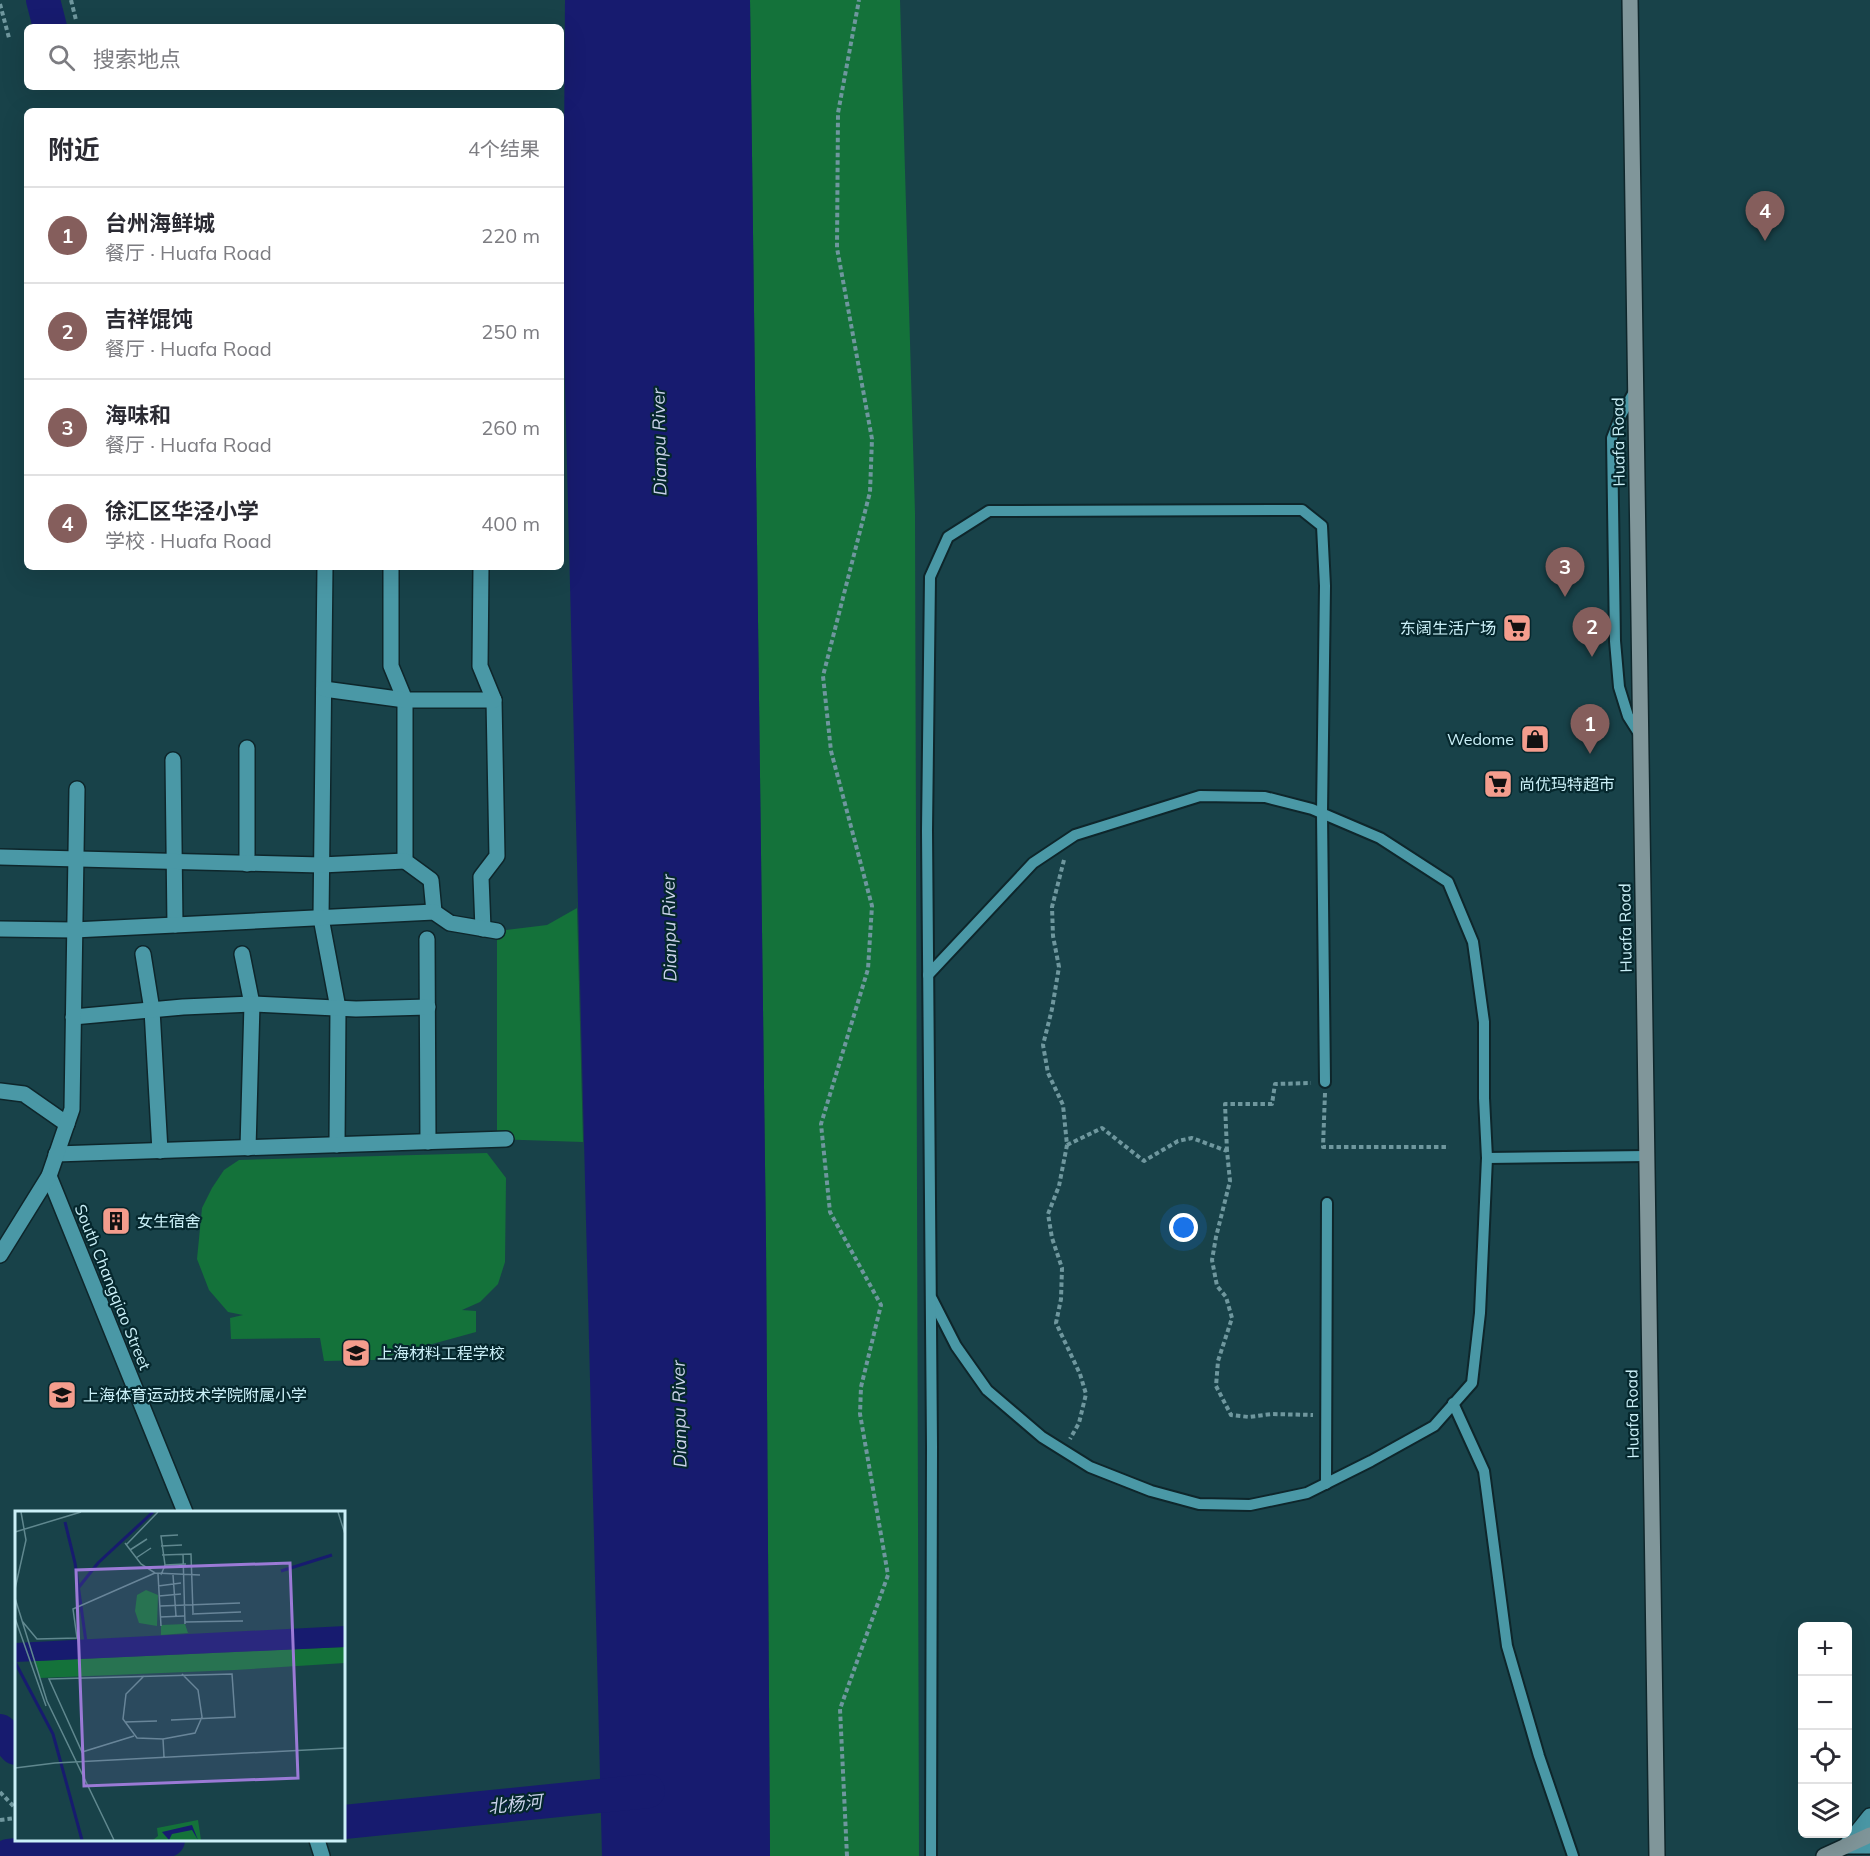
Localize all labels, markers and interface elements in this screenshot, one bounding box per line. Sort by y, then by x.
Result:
search box [24,24,564,90]
icon: search [45,41,78,74]
text: 搜索地点 [93,45,181,73]
text: 附近 [48,133,100,166]
text: 4个结果 [468,136,540,161]
pin: 4 [1746,192,1784,241]
text: 台州海鲜城 [105,209,215,237]
text: 1 [62,223,74,248]
text: 220 m [481,223,540,248]
text: 餐厅 · Huafa Road [105,240,272,265]
text: 吉祥馄饨 [105,305,193,333]
text: 2 [62,319,74,344]
text: 250 m [481,319,540,344]
text: 餐厅 · Huafa Road [105,336,272,361]
water label: Dianpu River [647,387,671,496]
street label: Huafa Road [1607,397,1629,487]
text: 海味和 [105,401,171,429]
text: 3 [62,415,74,440]
text: 260 m [481,415,540,440]
text: 餐厅 · Huafa Road [105,432,272,457]
text: 徐汇区华泾小学 [105,497,259,525]
text: 4 [62,511,74,536]
text: 400 m [481,511,540,536]
text: 学校 · Huafa Road [105,528,272,553]
pin: 3 [1546,548,1584,597]
pin: 2 [1572,608,1612,657]
supermarket icon: 东阔生活广场 [1501,612,1533,644]
place label: 东阔生活广场 [1400,618,1496,638]
pin: 1 [1570,704,1610,754]
shop icon: Wedome [1519,723,1551,755]
place label: Wedome [1447,729,1514,749]
supermarket icon: 尚优玛特超市 [1482,768,1514,800]
place label: 尚优玛特超市 [1519,774,1615,794]
water label: Dianpu River [657,873,681,982]
street label: Huafa Road [1614,883,1636,973]
street label: South Changqiao Street [71,1201,156,1373]
building icon: 女生宿舍 [100,1205,132,1237]
place label: 女生宿舍 [137,1211,201,1231]
your location [1169,1213,1198,1242]
school or university icon: 上海材料工程学校 [340,1337,372,1369]
place label: 上海材料工程学校 [377,1343,505,1363]
water label: Dianpu River [667,1359,691,1468]
street label: Huafa Road [1621,1369,1643,1459]
school or university icon: 上海体育运动技术学院附属小学 [46,1379,78,1411]
place label: 上海体育运动技术学院附属小学 [83,1385,307,1405]
inset map [15,1511,345,1841]
map controls [1798,1622,1852,1838]
button: + [1798,1622,1852,1676]
button: − [1798,1676,1852,1730]
button: locate [1798,1730,1852,1784]
button: layers [1798,1784,1852,1838]
water label: 北杨河 [487,1789,546,1818]

